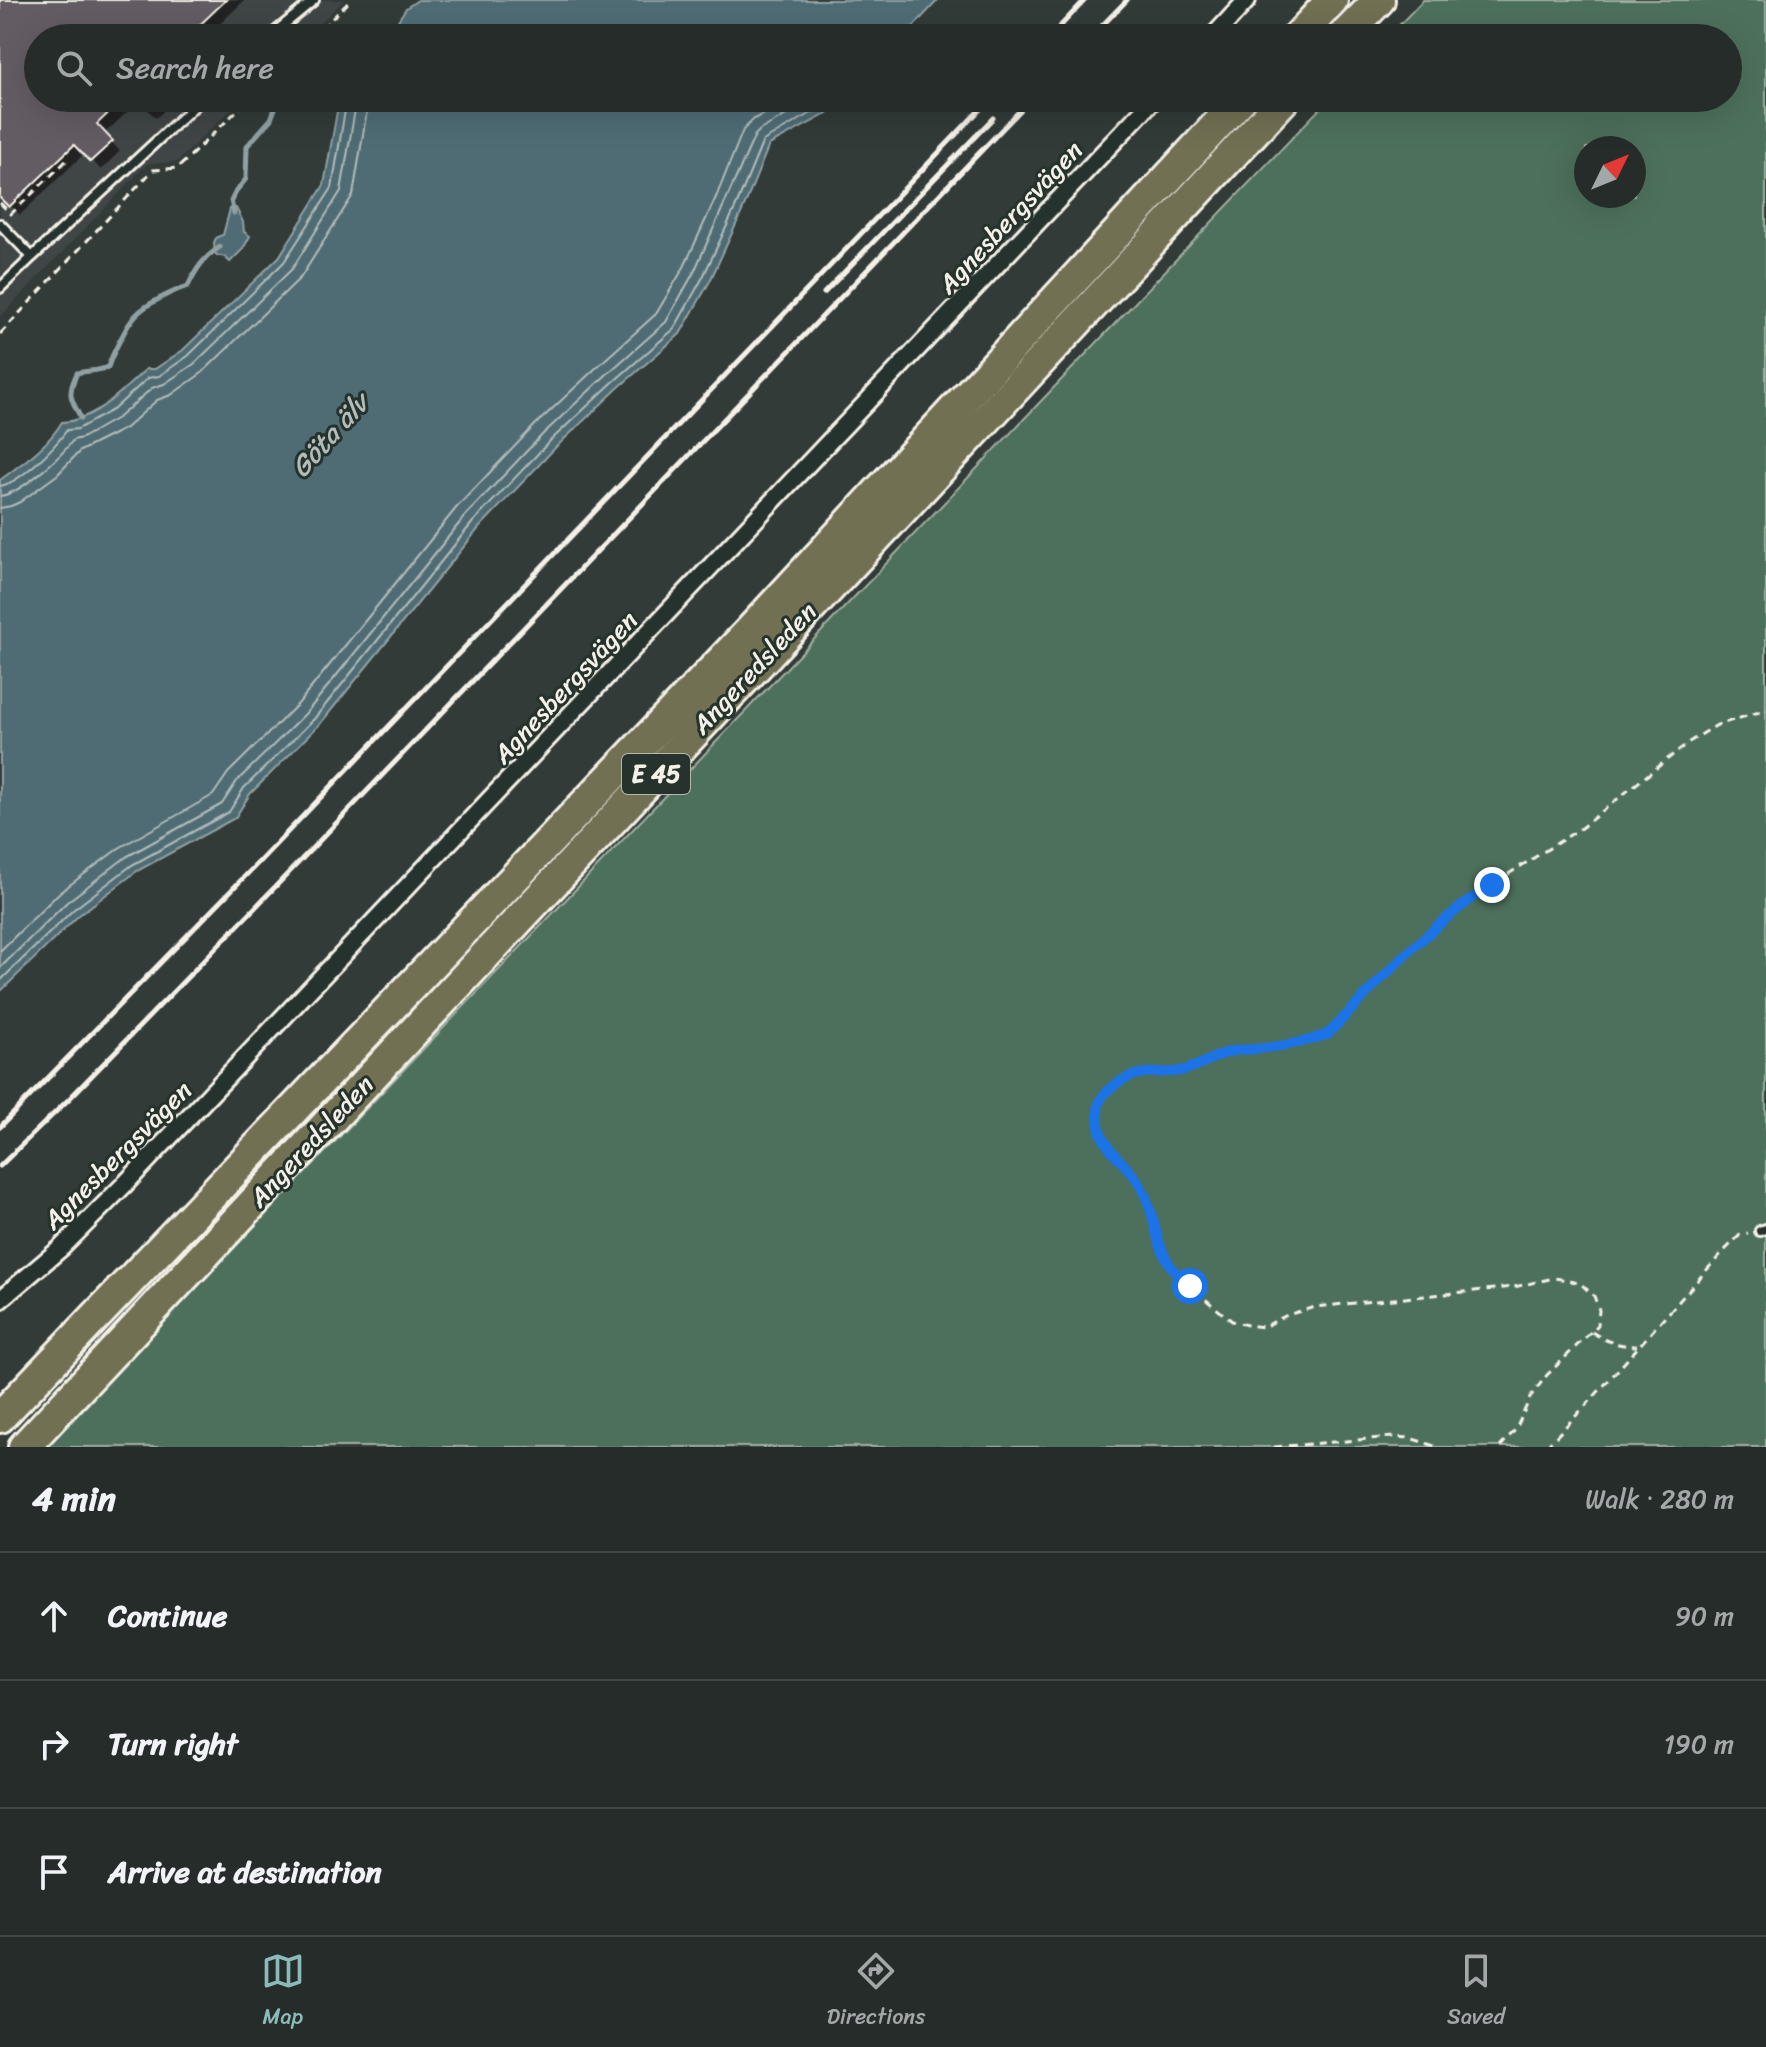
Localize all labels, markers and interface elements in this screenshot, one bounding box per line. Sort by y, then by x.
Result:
search box [24,24,1742,112]
text: Search here [116,41,274,95]
icon: search [52,46,96,90]
street label: Agnesbergsvägen [925,129,1094,306]
north arrow [1574,136,1646,208]
water label: Göta älv [278,379,384,489]
street label: Angeredsleden [679,591,828,746]
street label: Agnesbergsvägen [480,599,649,776]
road number: E 45 [622,754,690,794]
route end [1474,867,1510,903]
street label: Angeredsleden [236,1064,385,1219]
street label: Agnesbergsvägen [30,1069,203,1242]
route start [1172,1268,1208,1304]
text: 4 min [32,1469,116,1529]
text: Walk · 280 m [1585,1476,1734,1522]
text: Continue [108,1589,227,1643]
text: 90 m [1675,1593,1734,1639]
icon: ahead [32,1594,76,1638]
text: Turn right [108,1717,238,1771]
text: 190 m [1664,1721,1734,1767]
icon: right [32,1722,76,1766]
text: Arrive at destination [108,1845,382,1899]
icon: arrive [32,1850,76,1894]
tab: Map [261,1949,305,2036]
tab: Directions [827,1949,925,2036]
tab: Saved [1447,1949,1505,2036]

